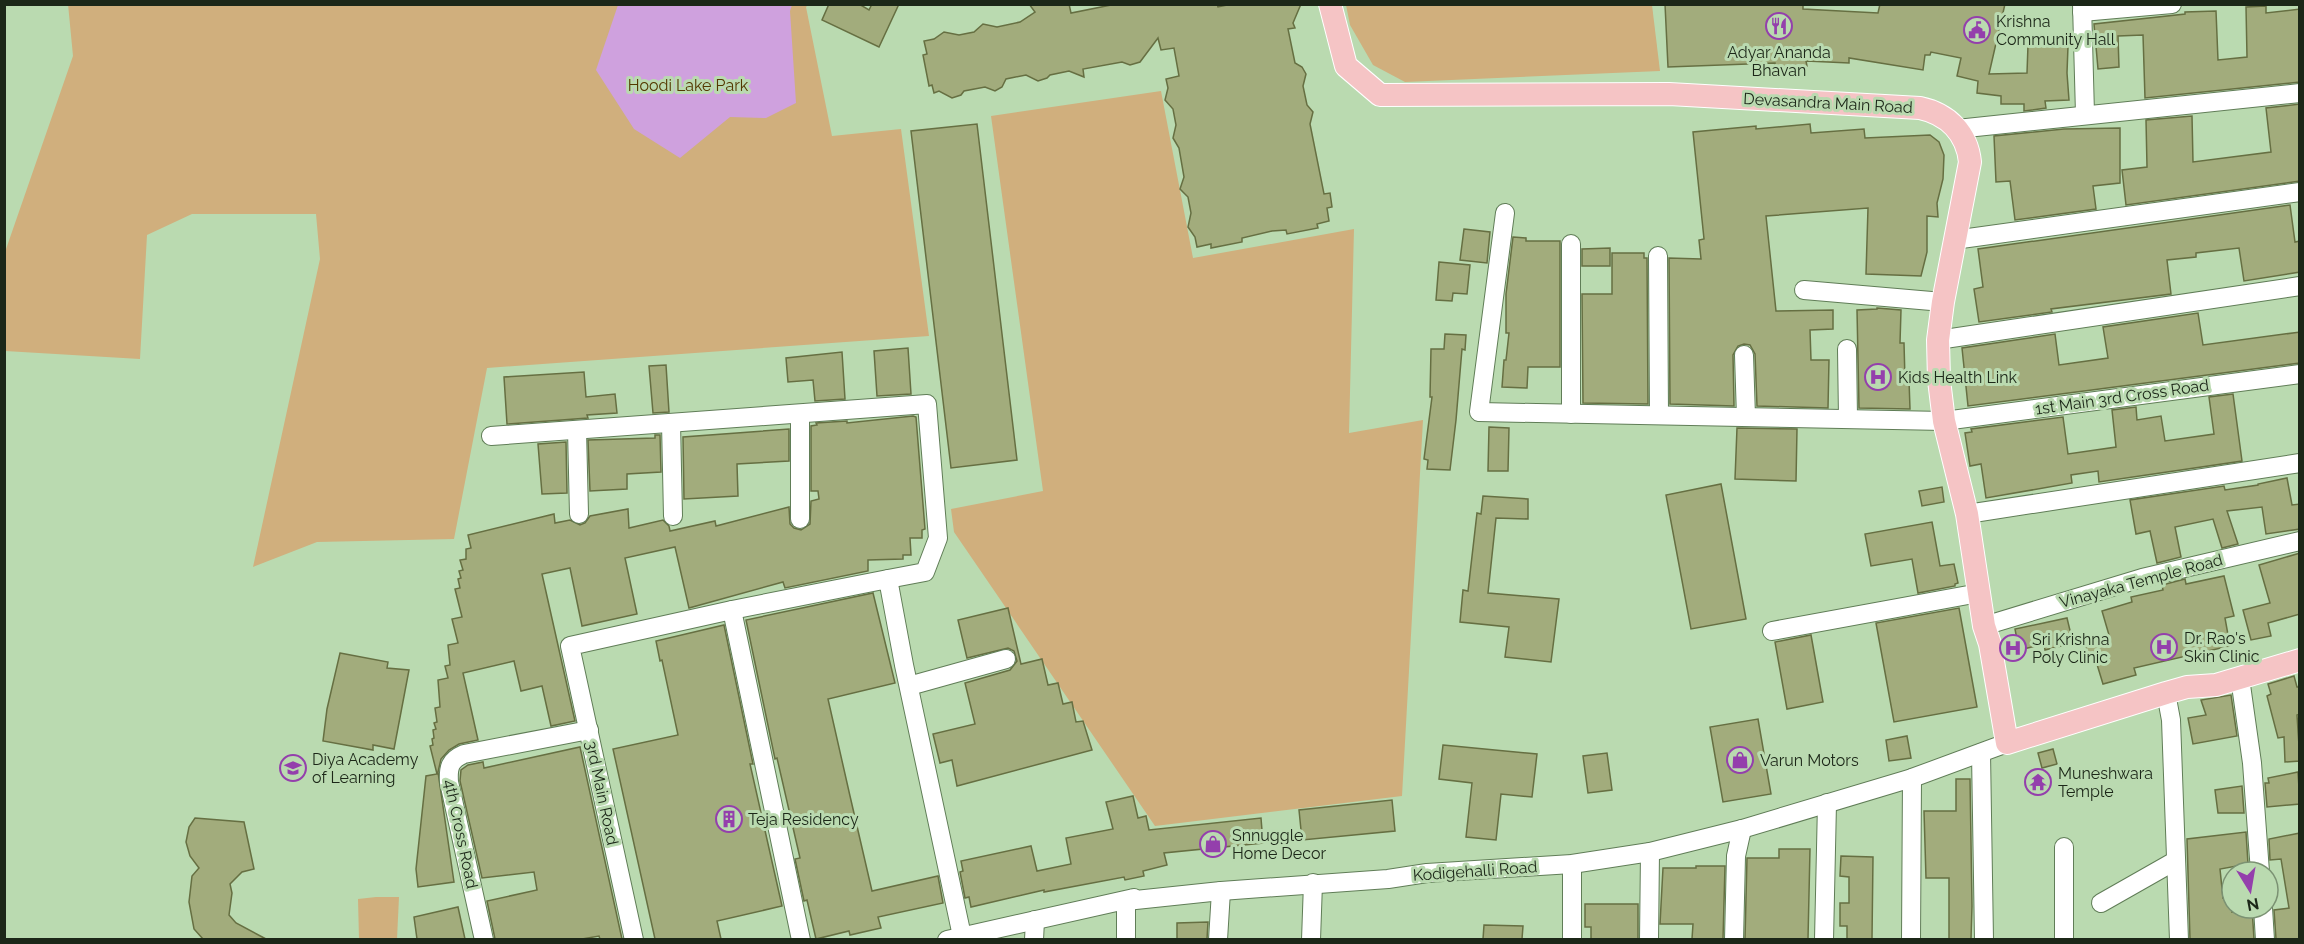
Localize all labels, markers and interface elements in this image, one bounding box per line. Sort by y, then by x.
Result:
restaurant icon: Adyar Ananda Bhavan [1764,11,1794,41]
place label: Krishna Community Hall [1996,12,2116,49]
public building icon: Krishna Community Hall [1962,15,1992,45]
place label: Adyar Ananda Bhavan [1727,43,1831,80]
park label: Hoodi Lake Park [628,76,749,95]
street label: Devasandra Main Road [1743,89,1913,117]
hospital icon: Kids Health Link [1863,362,1893,392]
place label: Kids Health Link [1898,368,2018,387]
street label: 1st Main 3rd Cross Road [2034,375,2210,419]
street label: Vinayaka Temple Road [2057,550,2225,612]
place label: Dr. Rao's Skin Clinic [2184,629,2260,666]
place label: Sri Krishna Poly Clinic [2032,630,2109,667]
hospital icon: Dr. Rao's Skin Clinic [2149,632,2179,662]
hospital icon: Sri Krishna Poly Clinic [1998,633,2028,663]
street label: 3rd Main Road [582,739,622,847]
shop icon: Varun Motors [1725,745,1755,775]
place label: Diya Academy of Learning [312,750,419,787]
place label: Varun Motors [1760,751,1859,770]
school or university icon: Diya Academy of Learning [278,753,308,783]
place label: Muneshwara Temple [2058,764,2153,801]
temple icon: Muneshwara Temple [2023,767,2053,797]
street label: 4th Cross Road [440,778,482,890]
building icon: Teja Residency [714,804,744,834]
place label: Teja Residency [748,810,859,829]
place label: Snnuggle Home Decor [1232,826,1326,863]
shop icon: Snnuggle Home Decor [1198,829,1228,859]
street label: Kodigehalli Road [1412,857,1538,885]
north arrow [2220,860,2280,920]
text: N [2245,894,2261,915]

